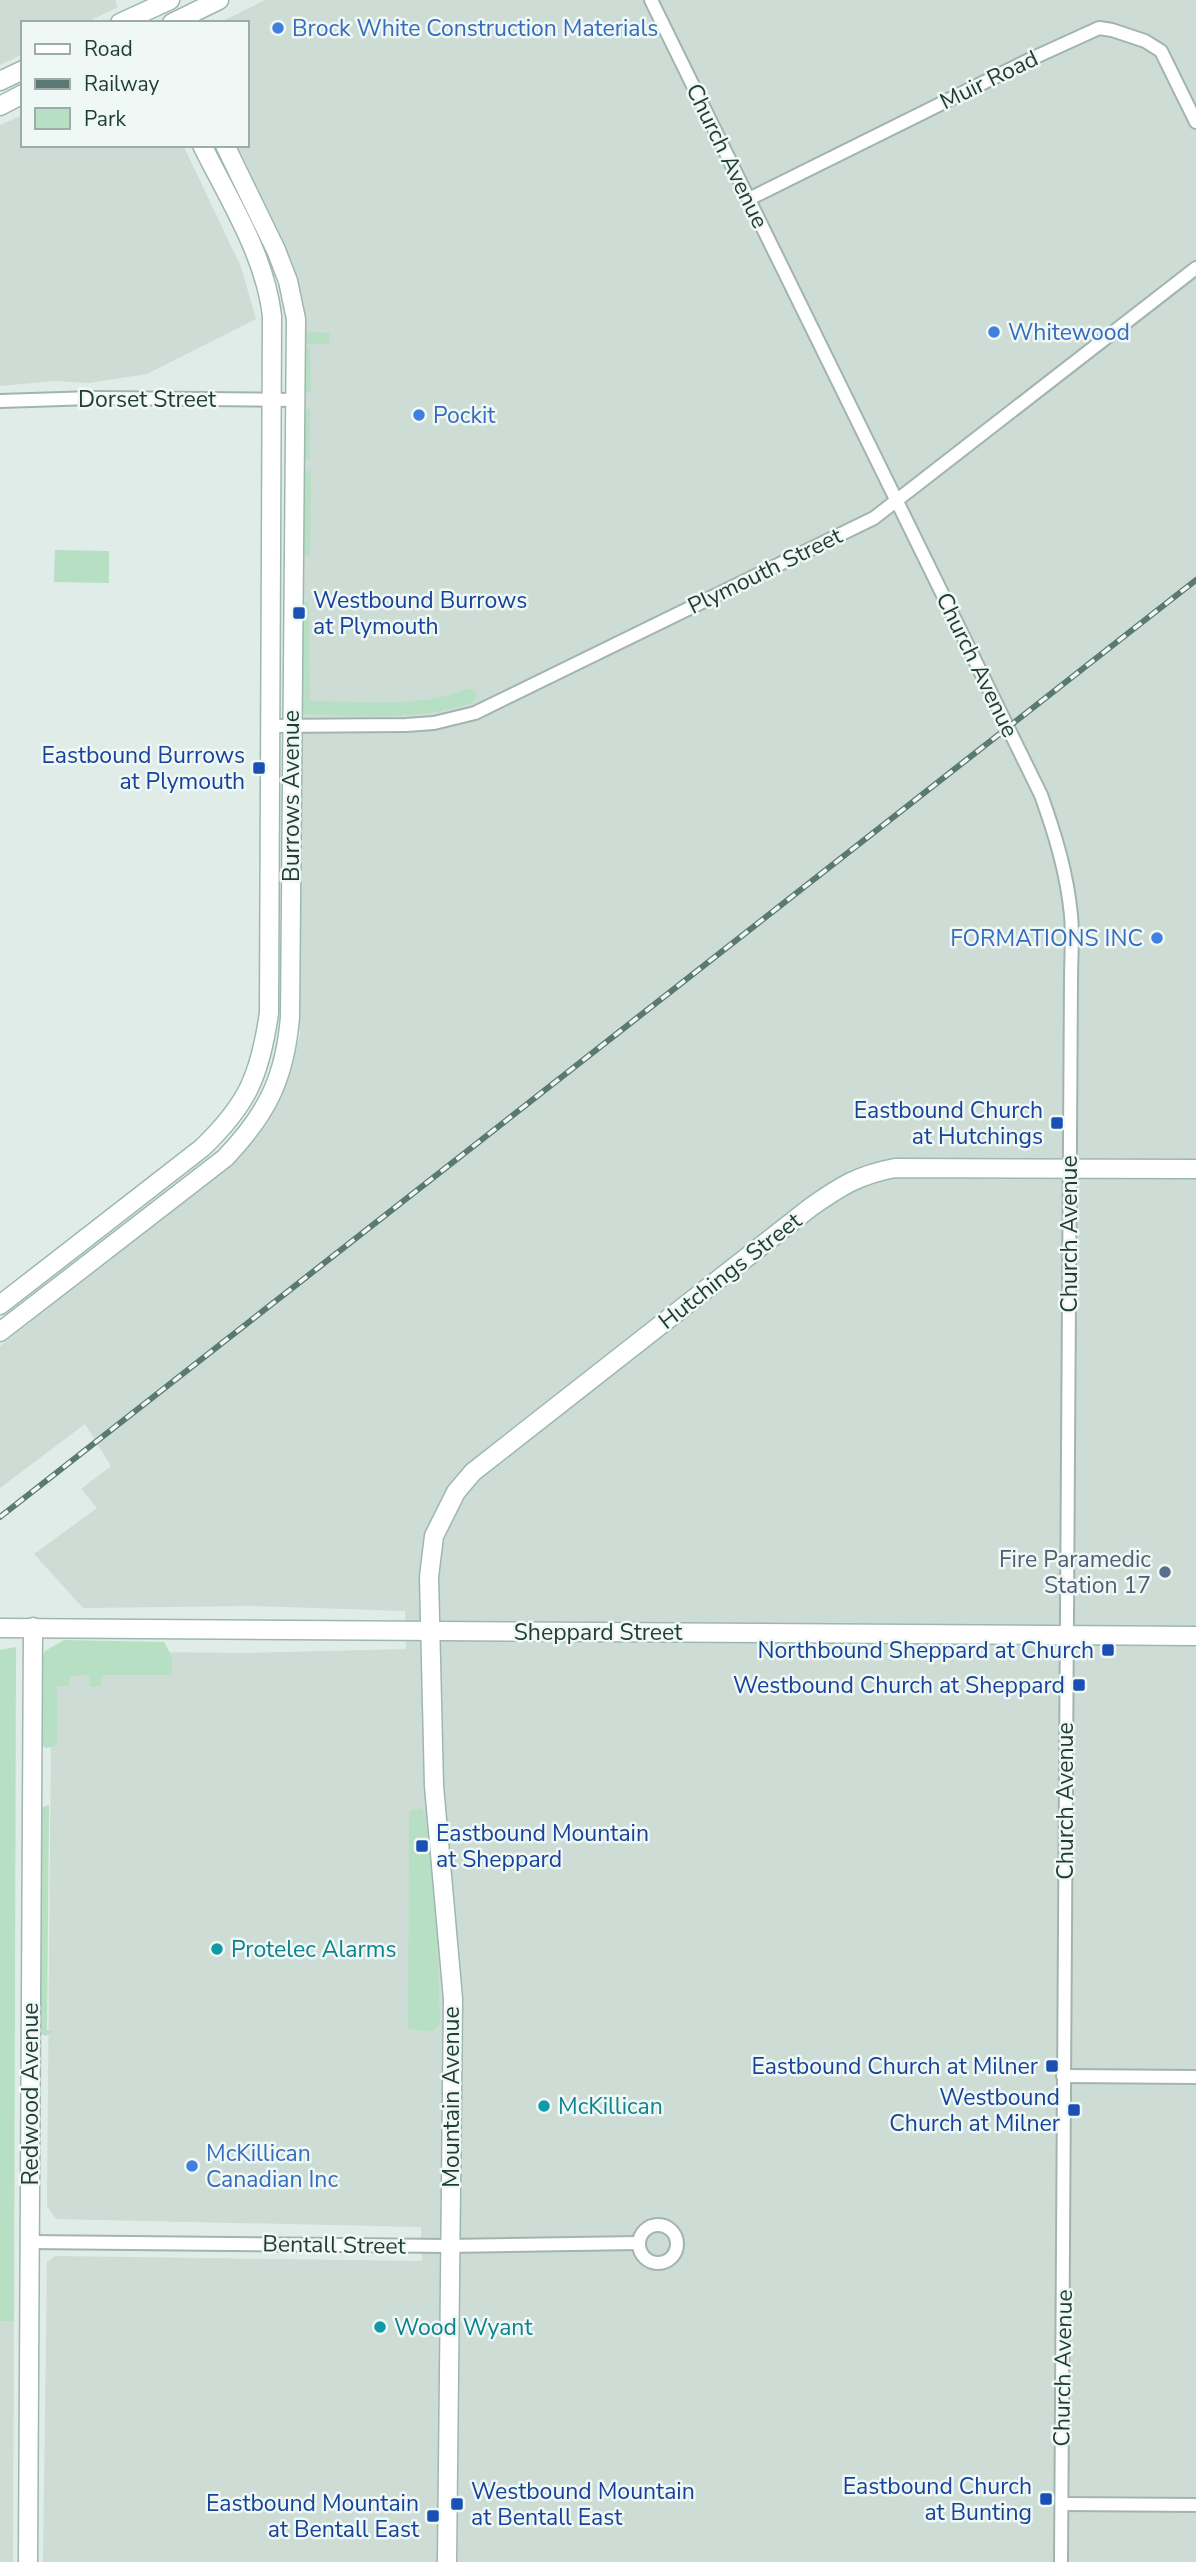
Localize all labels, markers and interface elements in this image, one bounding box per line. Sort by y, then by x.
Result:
place label: Brock White Construction Materials [292,13,658,44]
marker: Brock White Construction Materials [270,20,286,36]
legend [21,21,248,147]
text: Road [84,35,133,63]
street label: Muir Road [935,43,1043,117]
text: Railway [84,70,159,98]
street label: Church Avenue [679,78,775,234]
text: Park [84,105,126,133]
place label: Whitewood [1008,317,1130,348]
marker: Whitewood [986,324,1002,340]
street label: Dorset Street [78,384,217,415]
place label: Pockit [433,400,496,431]
marker: Pockit [411,407,427,423]
street label: Plymouth Street [683,520,848,622]
place label: Westbound Burrows at Plymouth [313,585,527,642]
street label: Church Avenue [929,587,1025,743]
marker: Westbound Burrows at Plymouth [291,605,307,621]
street label: Burrows Avenue [276,710,307,882]
place label: Eastbound Burrows at Plymouth [42,740,245,797]
marker: Eastbound Burrows at Plymouth [251,760,267,776]
place label: FORMATIONS INC [950,923,1143,954]
marker: FORMATIONS INC [1149,930,1165,946]
place label: Eastbound Church at Hutchings [854,1095,1043,1152]
marker: Eastbound Church at Hutchings [1049,1115,1065,1131]
street label: Church Avenue [1054,1155,1085,1313]
street label: Hutchings Street [652,1205,809,1337]
place label: Fire Paramedic Station 17 [999,1544,1151,1601]
marker: Fire Paramedic Station 17 [1157,1564,1173,1580]
street label: Sheppard Street [514,1617,683,1648]
place label: Northbound Sheppard at Church [757,1635,1094,1666]
marker: Northbound Sheppard at Church [1100,1642,1116,1658]
place label: Westbound Church at Sheppard [733,1670,1065,1701]
marker: Westbound Church at Sheppard [1071,1677,1087,1693]
street label: Church Avenue [1050,1722,1081,1880]
place label: Eastbound Mountain at Sheppard [436,1818,649,1875]
marker: Eastbound Mountain at Sheppard [414,1838,430,1854]
place label: Protelec Alarms [231,1934,397,1965]
marker: Protelec Alarms [209,1941,225,1957]
street label: Redwood Avenue [15,2002,46,2186]
street label: Mountain Avenue [436,2006,467,2188]
place label: Eastbound Church at Milner [751,2051,1039,2082]
marker: Eastbound Church at Milner [1044,2058,1060,2074]
place label: Westbound Church at Milner [889,2082,1061,2139]
place label: McKillican [558,2091,663,2122]
marker: McKillican [536,2098,552,2114]
marker: Westbound Church at Milner [1066,2102,1082,2118]
place label: McKillican Canadian Inc [206,2138,338,2195]
marker: McKillican Canadian Inc [184,2158,200,2174]
street label: Bentall Street [262,2228,407,2262]
street label: Church Avenue [1046,2289,1080,2447]
place label: Wood Wyant [394,2312,533,2343]
marker: Wood Wyant [372,2319,388,2335]
place label: Eastbound Church at Bunting [843,2471,1032,2528]
place label: Westbound Mountain at Bentall East [471,2476,695,2533]
place label: Eastbound Mountain at Bentall East [206,2488,420,2545]
marker: Eastbound Church at Bunting [1038,2491,1054,2507]
marker: Westbound Mountain at Bentall East [449,2496,465,2512]
marker: Eastbound Mountain at Bentall East [425,2508,441,2524]

